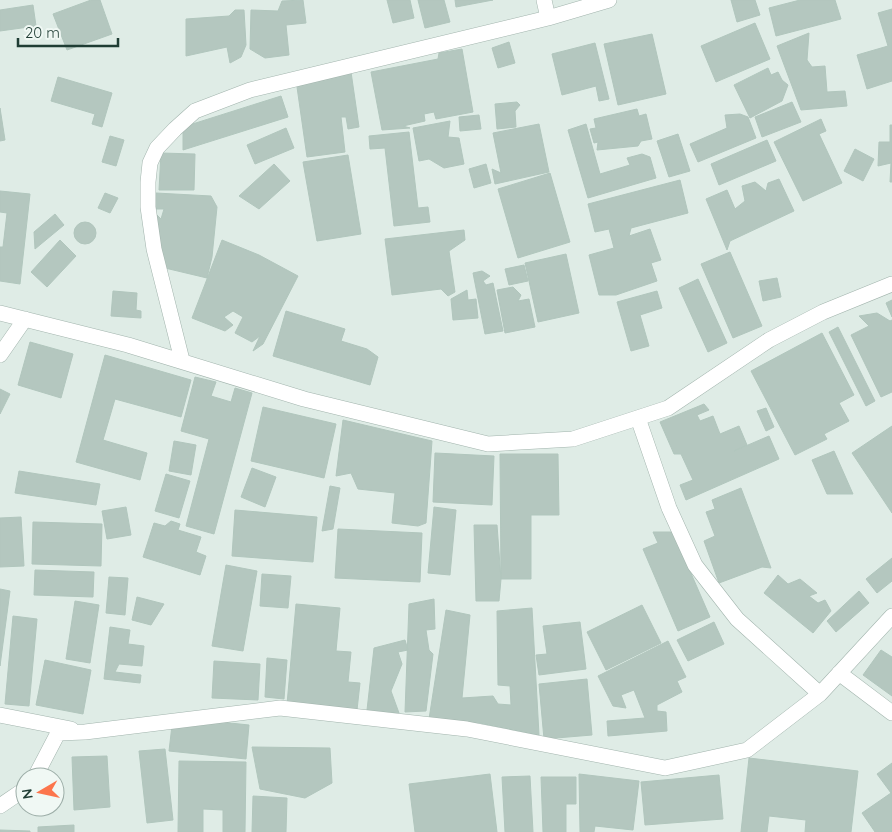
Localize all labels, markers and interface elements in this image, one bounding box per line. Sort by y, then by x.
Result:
scale bar [18,15,118,47]
text: 20 m [25,23,60,42]
north arrow [15,767,65,817]
text: N [17,788,37,801]

